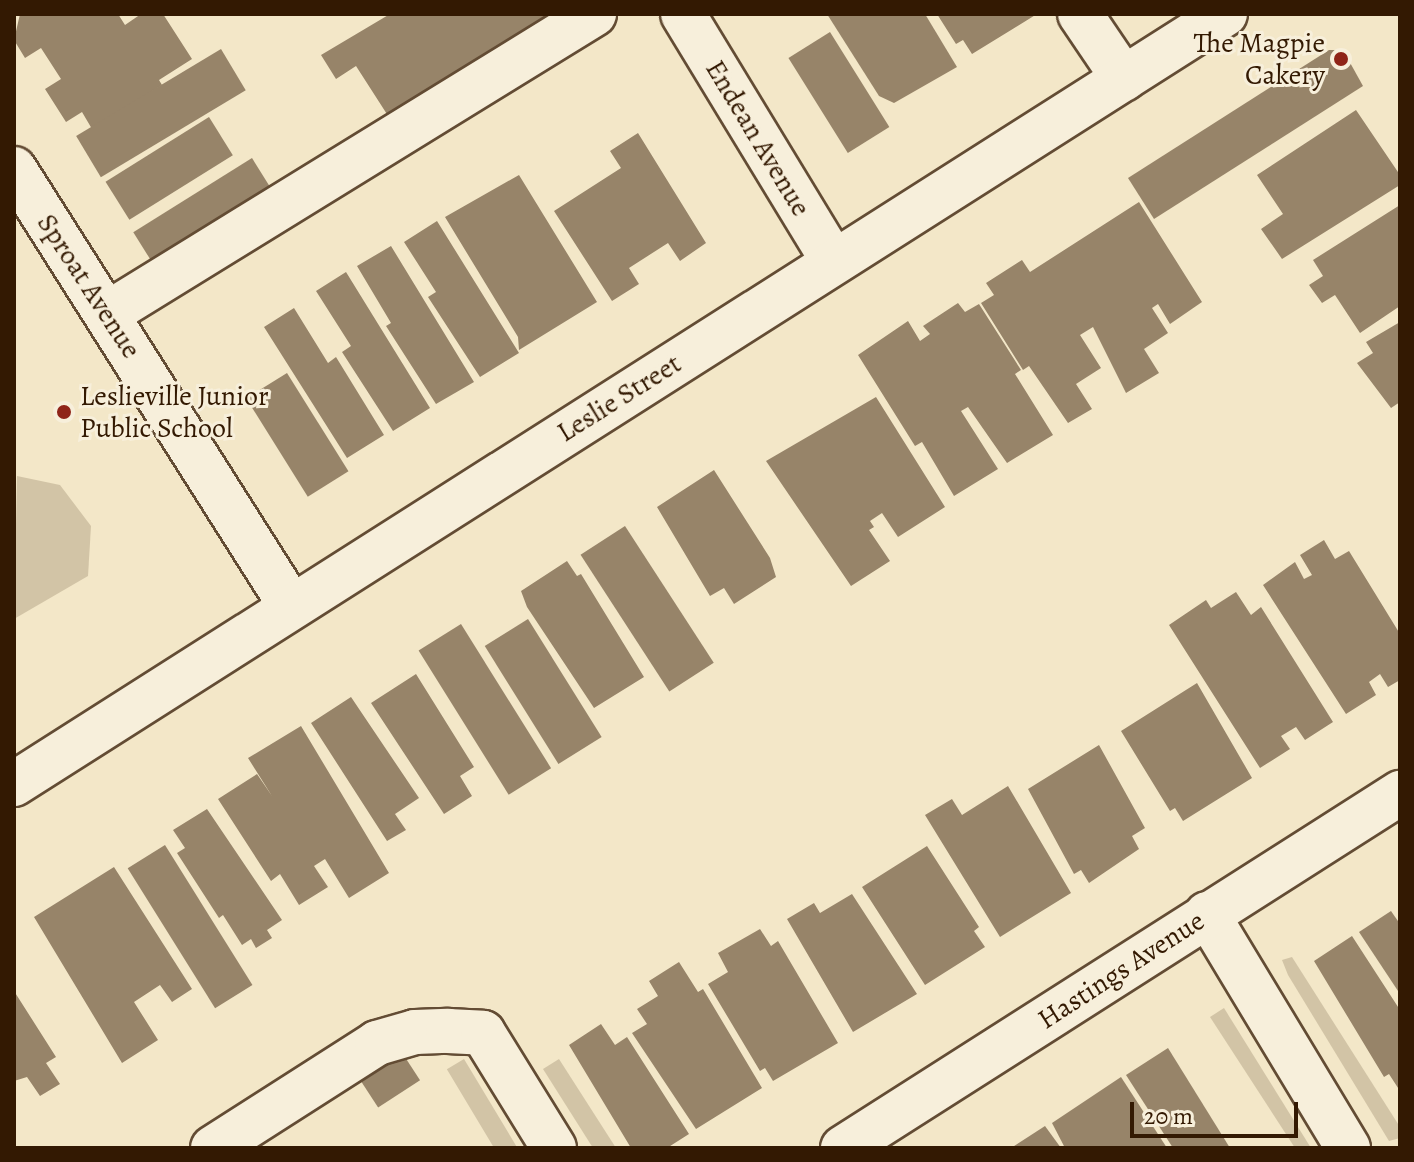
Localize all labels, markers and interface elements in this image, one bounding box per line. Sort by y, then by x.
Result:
place label: The Magpie Cakery [1193,26,1325,92]
marker: The Magpie Cakery [1332,50,1350,68]
street label: Endean Avenue [698,54,818,222]
street label: Sproat Avenue [30,208,148,364]
street label: Leslie Street [551,347,687,449]
place label: Leslieville Junior Public School [80,379,269,445]
marker: Leslieville Junior Public School [55,403,73,421]
street label: Hastings Avenue [1032,904,1210,1036]
scale bar [1134,1086,1302,1136]
text: 20 m [1144,1100,1193,1132]

